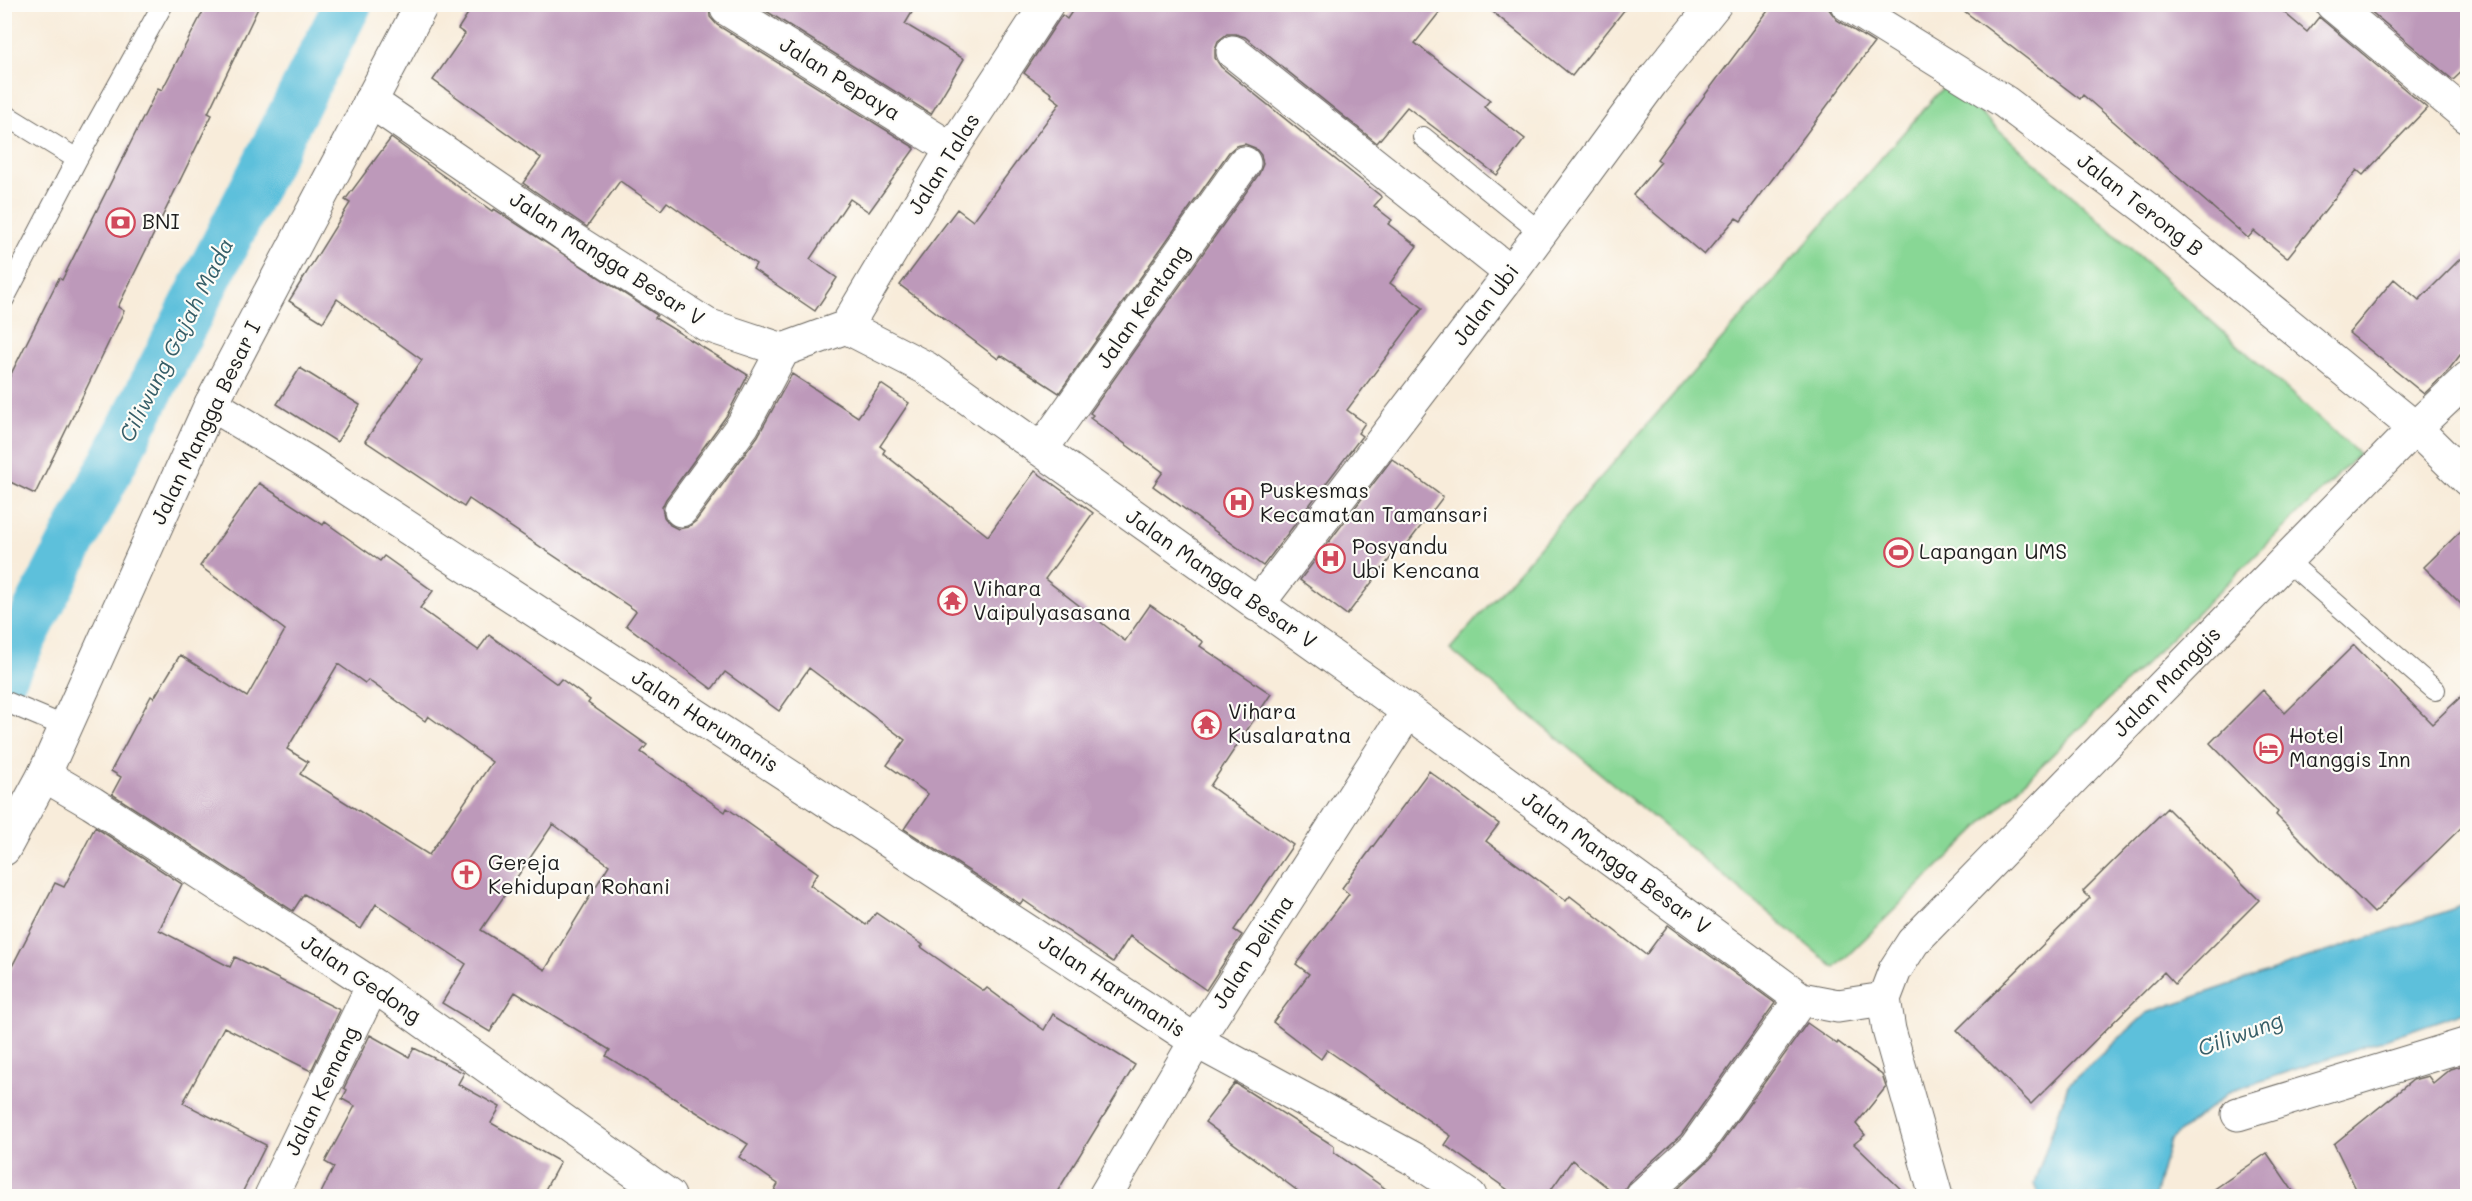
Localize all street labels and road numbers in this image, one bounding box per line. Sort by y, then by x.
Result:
street label: Jalan Pepaya [775,30,906,126]
street label: Jalan Talas [901,107,985,219]
street label: Jalan Terong B [2072,146,2209,261]
street label: Jalan Mangga Besar V [505,185,710,331]
street label: Jalan Kentang [1089,239,1194,373]
street label: Jalan Ubi [1445,258,1524,350]
street label: Jalan Mangga Besar I [144,316,266,528]
street label: Jalan Mangga Besar V [1121,502,1323,654]
street label: Jalan Manggis [2106,620,2226,742]
street label: Jalan Harumanis [627,662,784,777]
street label: Jalan Mangga Besar V [1517,784,1717,939]
street label: Jalan Delima [1205,889,1299,1013]
street label: Jalan Harumanis [1034,927,1191,1042]
street label: Jalan Gedong [296,928,427,1028]
street label: Jalan Kemang [278,1021,364,1159]

